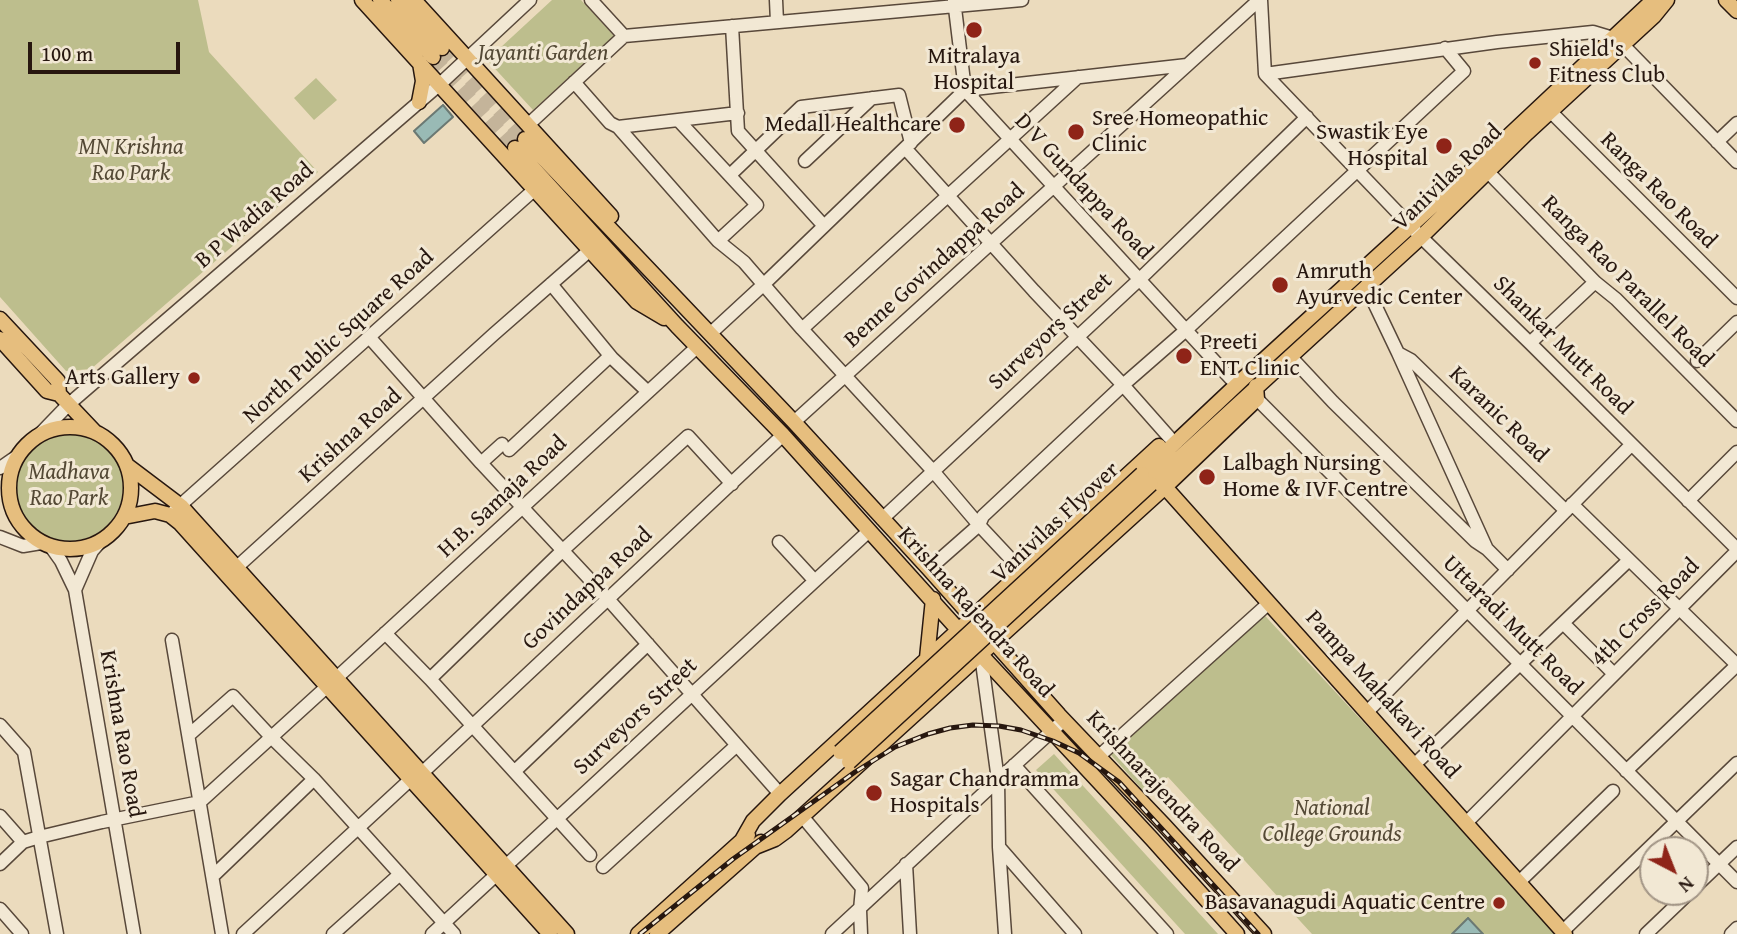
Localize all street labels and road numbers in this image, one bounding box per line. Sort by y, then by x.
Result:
street label: D V Gundappa Road [1008,108,1158,266]
street label: Vanivilas Road [1388,119,1508,237]
street label: Ranga Rao Road [1594,127,1722,255]
street label: B P Wadia Road [190,157,320,275]
street label: Benne Govindappa Road [839,178,1031,354]
street label: Ranga Rao Parallel Road [1535,190,1719,374]
street label: North Public Square Road [238,244,440,430]
street label: Surveyors Street [983,268,1119,396]
street label: Shankar Mutt Road [1487,271,1637,421]
street label: Karanic Road [1443,361,1553,469]
street label: Krishna Road [294,383,408,489]
street label: H.B. Samaja Road [433,430,573,564]
street label: Vanivilas Flyover [986,457,1126,589]
street label: Govindappa Road [517,522,659,656]
street label: Krishna Rajendra Road [891,522,1059,704]
street label: Uttaradi Mutt Road [1436,550,1588,702]
street label: 4th Cross Road [1586,553,1706,673]
street label: Pampa Mahakavi Road [1299,605,1465,785]
street label: Krishna Rao Road [93,648,149,820]
street label: Surveyors Street [568,653,704,781]
street label: Krishnarajendra Road [1080,705,1244,879]

